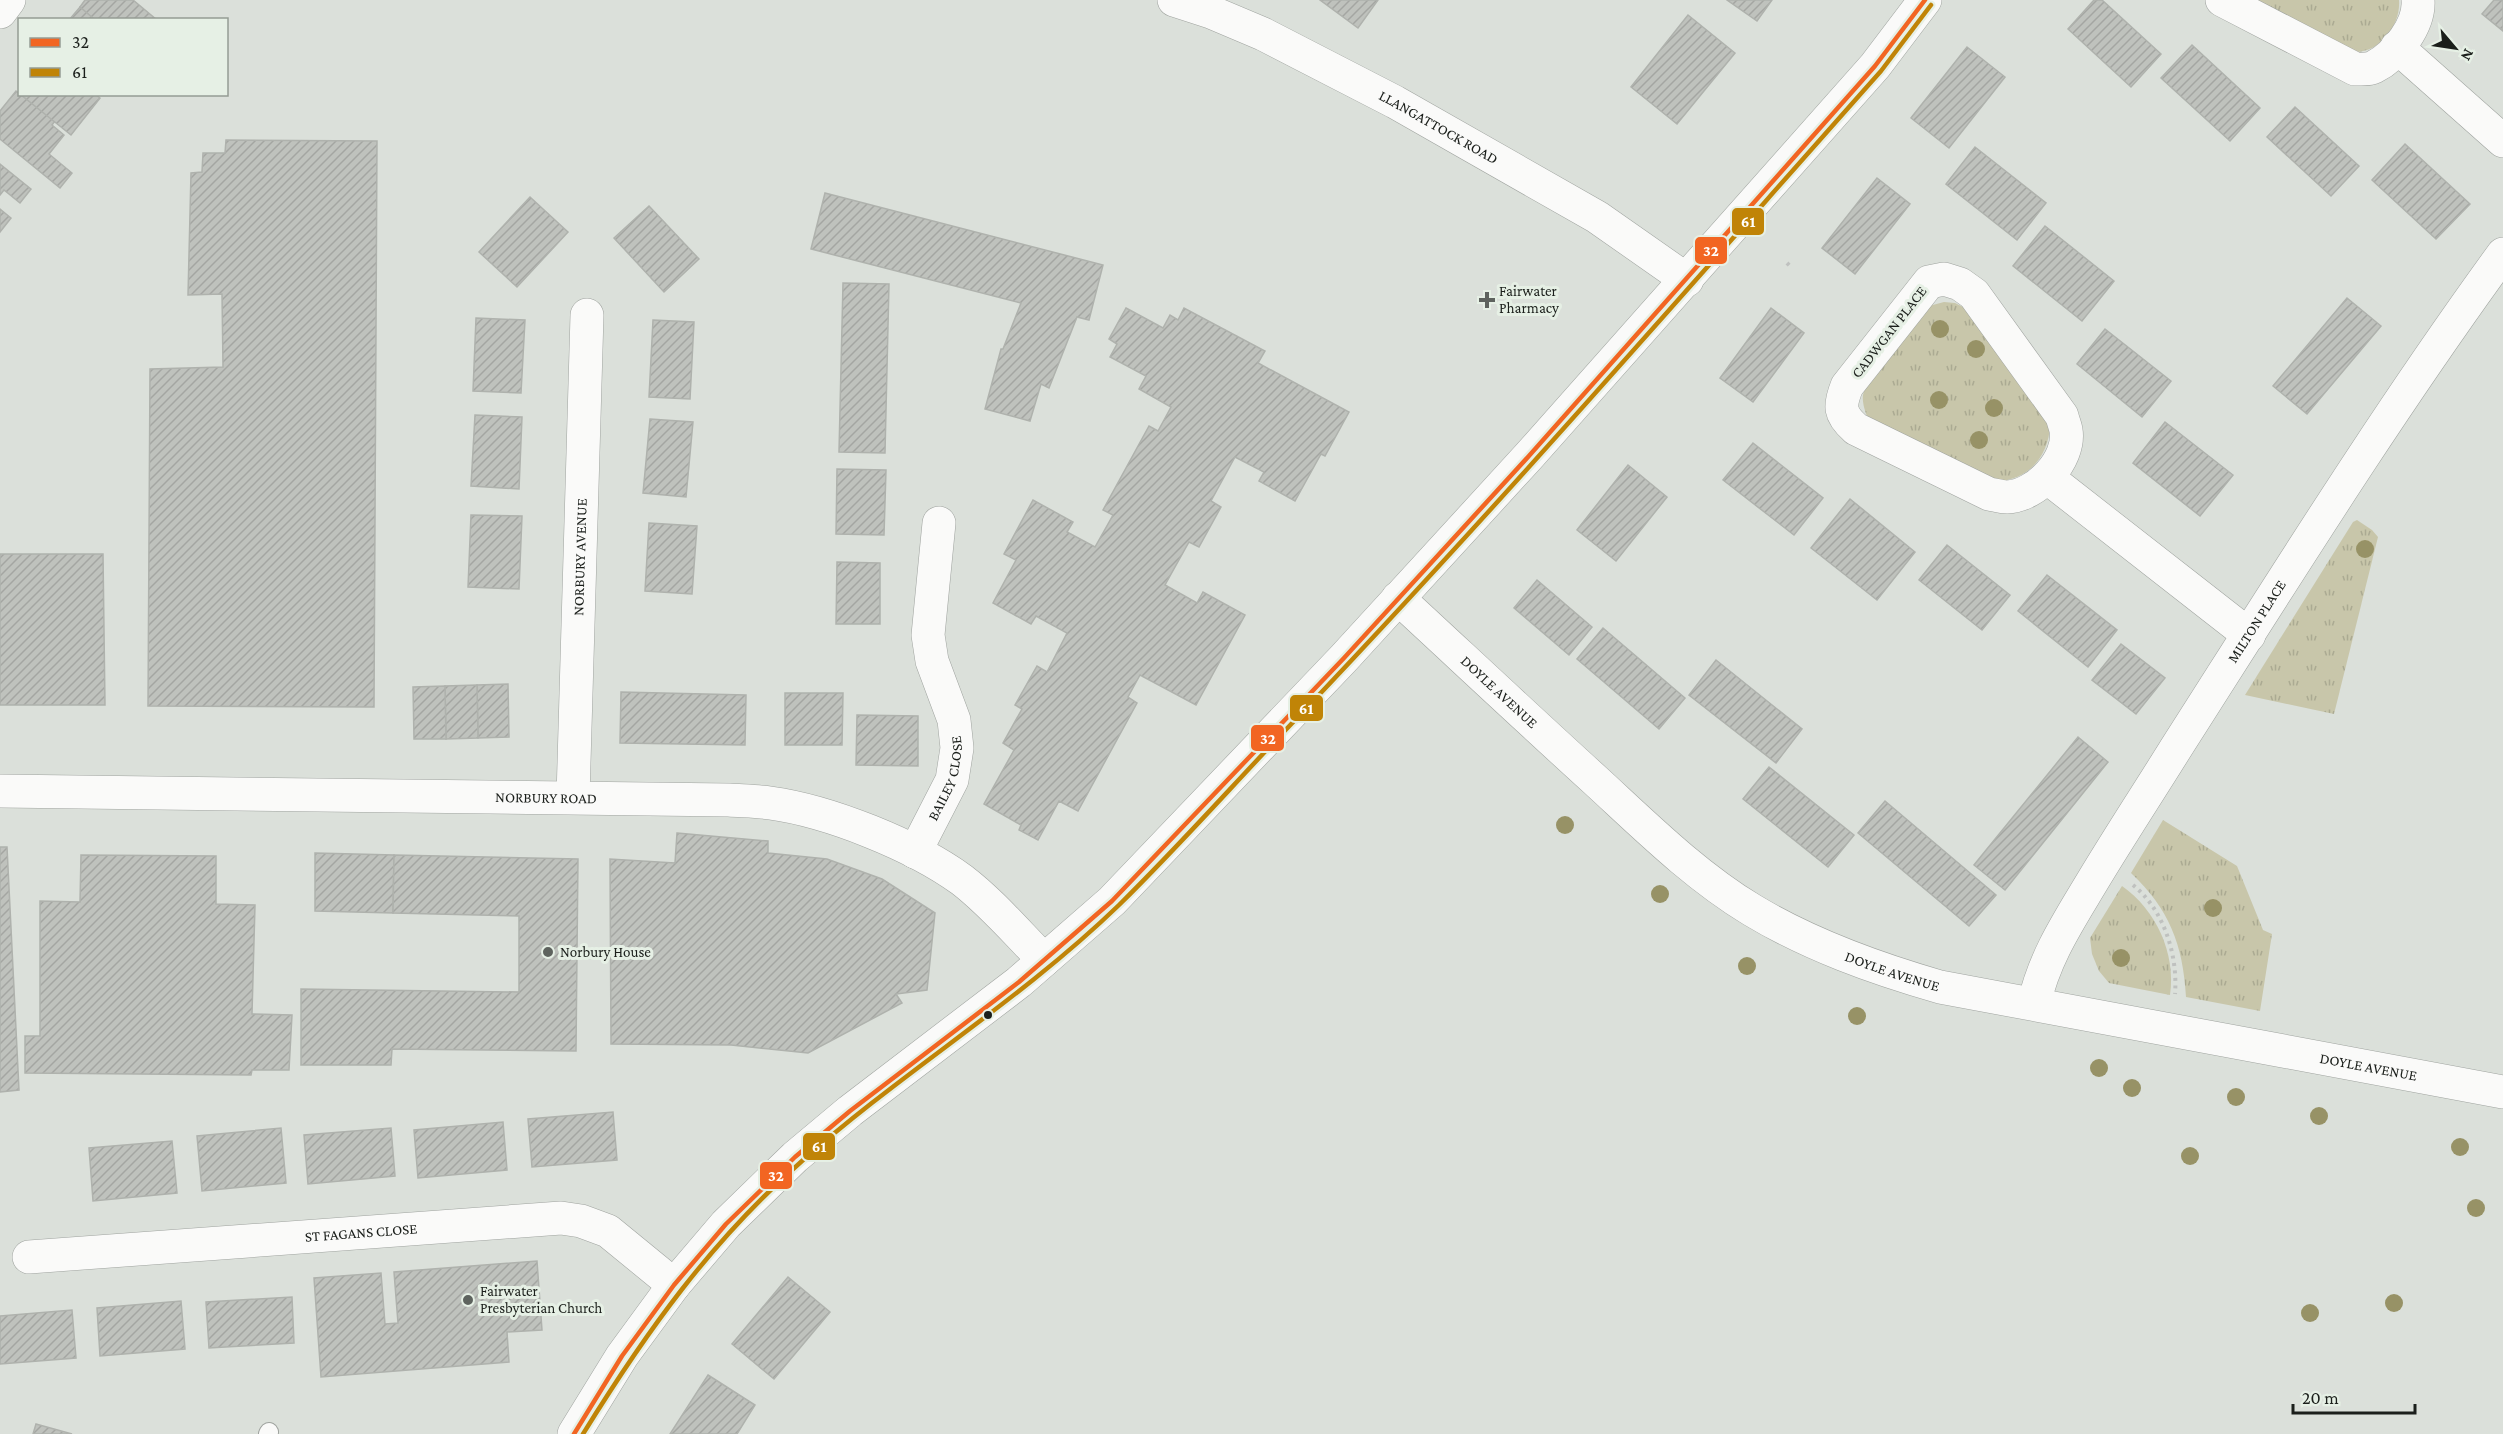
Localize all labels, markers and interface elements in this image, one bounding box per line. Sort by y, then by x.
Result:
legend [18,18,228,96]
north arrow [2425,18,2485,78]
text: 32 [72,32,89,52]
text: N [2458,46,2478,64]
text: 61 [72,62,87,82]
street label: LLANGATTOCK ROAD [1376,87,1501,167]
line badge: 61 [1731,207,1765,236]
text: 61 [1741,213,1755,230]
line badge: 32 [1694,236,1728,265]
text: 32 [1703,242,1719,259]
place label: Fairwater Pharmacy [1499,283,1559,317]
street label: CADWGAN PLACE [1848,283,1930,381]
marker: Fairwater Pharmacy [1480,293,1494,307]
street label: NORBURY AVENUE [570,498,590,616]
street label: MILTON PLACE [2224,577,2289,666]
street label: DOYLE AVENUE [1458,652,1541,731]
line badge: 61 [1289,694,1324,722]
text: 61 [1299,700,1313,717]
line badge: 32 [1250,724,1285,752]
text: 32 [1260,730,1276,747]
street label: BAILEY CLOSE [925,735,965,823]
street label: NORBURY ROAD [495,789,597,806]
place label: Norbury House [560,944,651,961]
marker: Norbury House [541,945,555,959]
street label: DOYLE AVENUE [1843,948,1941,994]
unlabelled marker [982,1009,994,1021]
street label: DOYLE AVENUE [2318,1050,2418,1084]
line badge: 61 [802,1132,836,1161]
text: 61 [812,1138,826,1155]
line badge: 32 [759,1161,793,1190]
text: 32 [768,1167,784,1184]
street label: ST FAGANS CLOSE [304,1221,418,1245]
place label: Fairwater Presbyterian Church [480,1283,602,1317]
marker: Fairwater Presbyterian Church [461,1293,475,1307]
scale bar [2293,1377,2414,1415]
text: 20 m [2302,1388,2339,1408]

